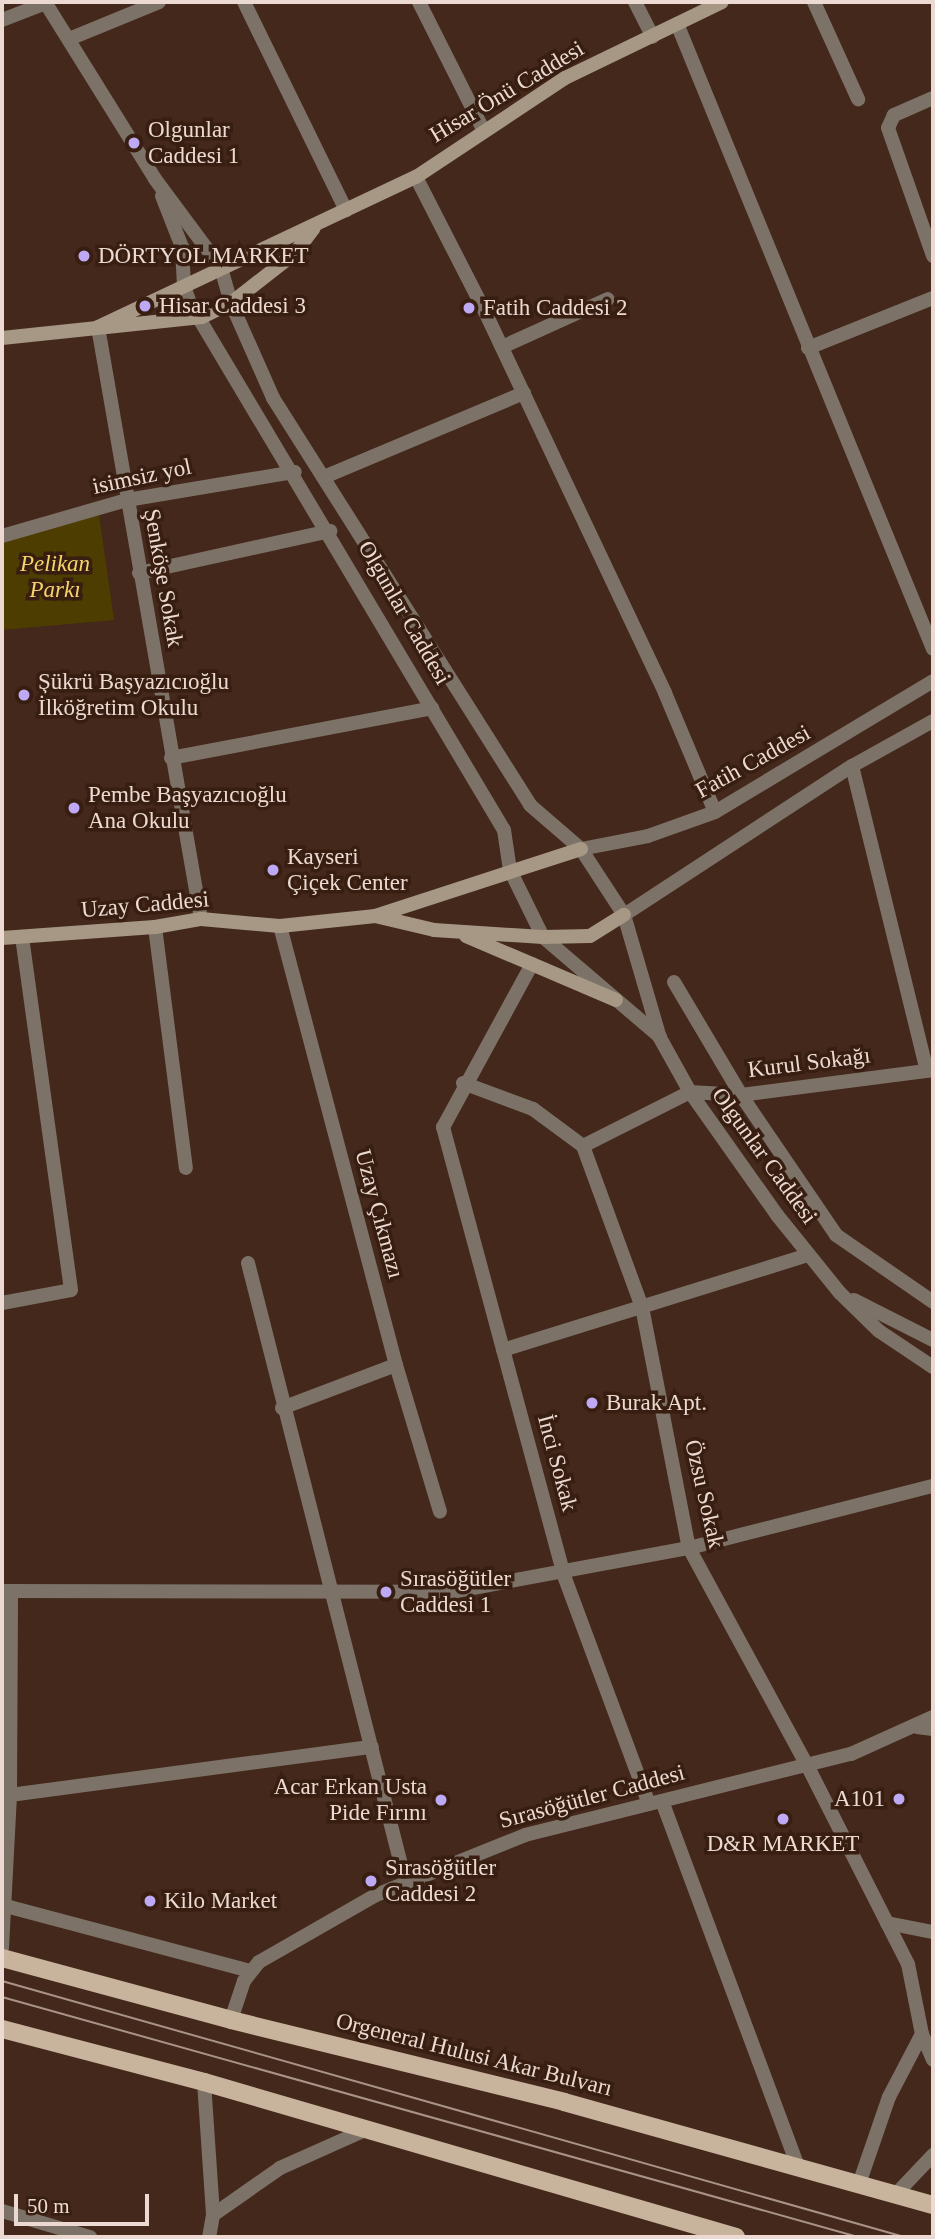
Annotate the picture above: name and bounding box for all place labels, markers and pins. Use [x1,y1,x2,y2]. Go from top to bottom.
place label: Olgunlar Caddesi 1 [148,116,239,170]
marker: Olgunlar Caddesi 1 [126,135,142,151]
place label: DÖRTYOL MARKET [98,242,309,270]
marker: DÖRTYOL MARKET [76,248,92,264]
place label: Hisar Caddesi 3 [159,292,306,320]
place label: Fatih Caddesi 2 [483,294,627,322]
marker: Hisar Caddesi 3 [137,298,153,314]
marker: Fatih Caddesi 2 [461,300,477,316]
place label: Şükrü Başyazıcıoğlu İlköğretim Okulu [38,668,229,722]
marker: Şükrü Başyazıcıoğlu İlköğretim Okulu [16,687,32,703]
place label: Pembe Başyazıcıoğlu Ana Okulu [88,781,287,835]
marker: Pembe Başyazıcıoğlu Ana Okulu [66,800,82,816]
place label: Kayseri Çiçek Center [287,843,408,897]
marker: Kayseri Çiçek Center [265,862,281,878]
place label: Burak Apt. [606,1389,708,1417]
marker: Burak Apt. [584,1395,600,1411]
place label: Sırasöğütler Caddesi 1 [400,1565,511,1619]
marker: Sırasöğütler Caddesi 1 [378,1584,394,1600]
place label: Acar Erkan Usta Pide Fırını [274,1773,427,1827]
place label: A101 [834,1785,885,1813]
marker: A101 [891,1791,907,1807]
marker: Acar Erkan Usta Pide Fırını [433,1792,449,1808]
marker: D&R MARKET [775,1811,791,1827]
place label: D&R MARKET [707,1830,859,1858]
place label: Sırasöğütler Caddesi 2 [385,1854,496,1908]
marker: Sırasöğütler Caddesi 2 [363,1873,379,1889]
place label: Kilo Market [164,1887,277,1915]
marker: Kilo Market [142,1893,158,1909]

